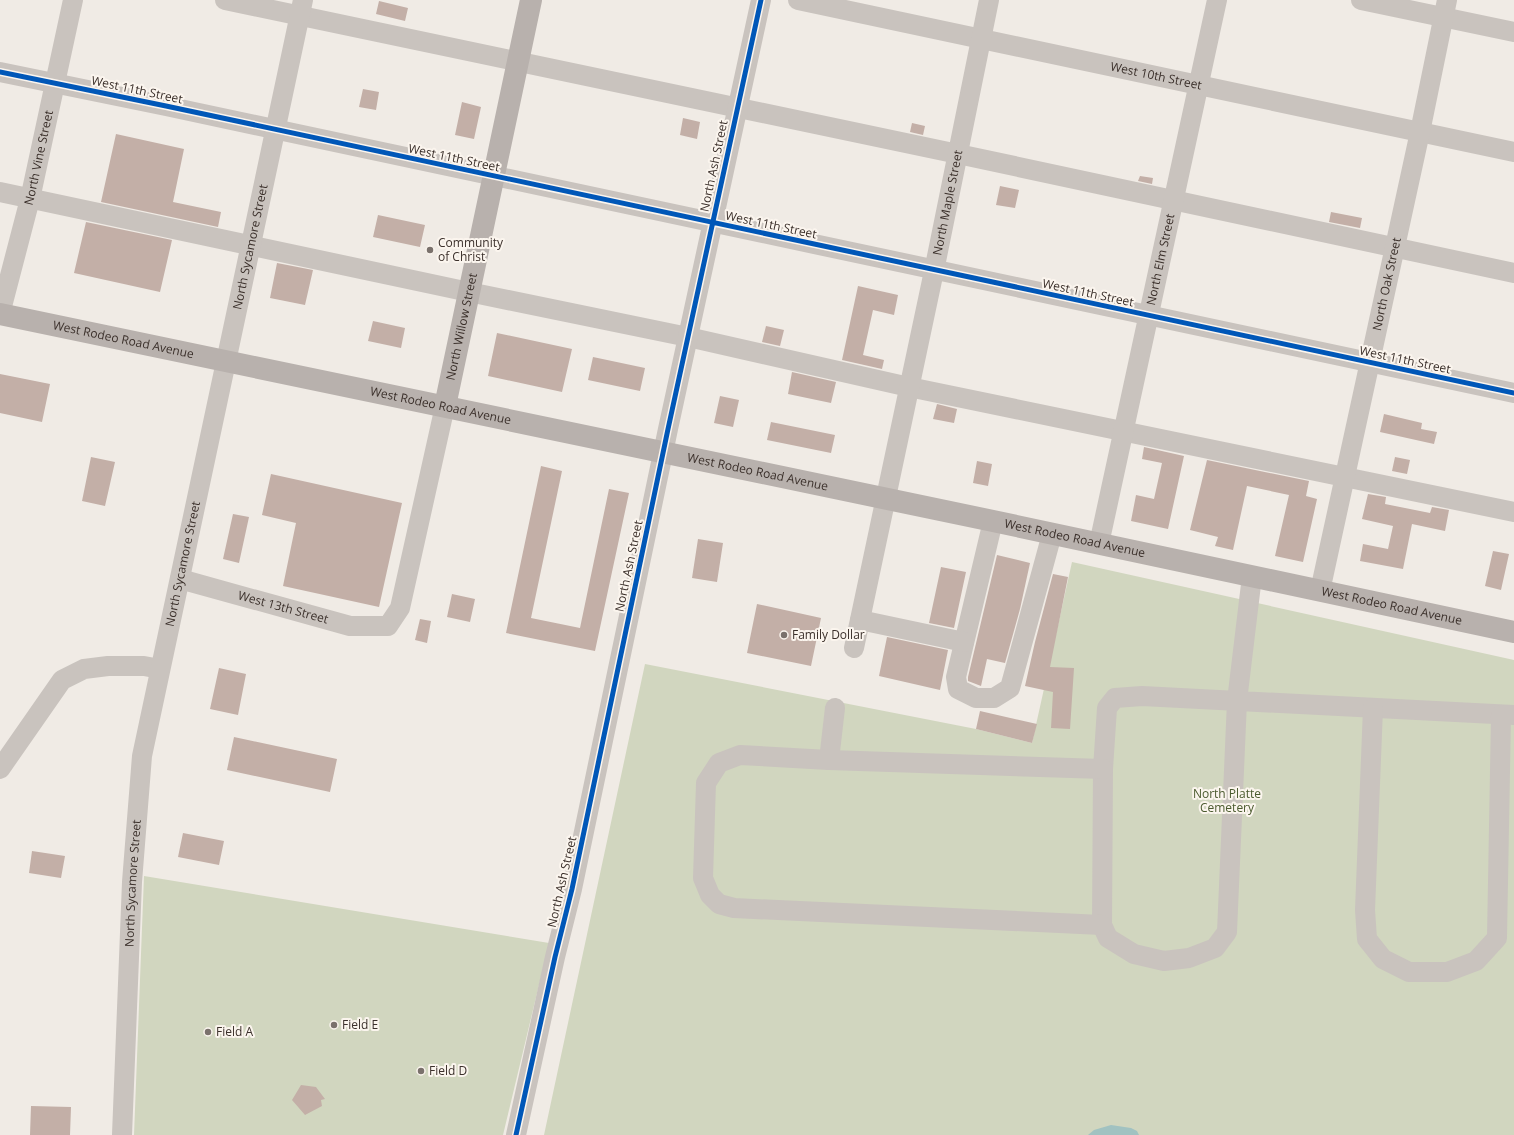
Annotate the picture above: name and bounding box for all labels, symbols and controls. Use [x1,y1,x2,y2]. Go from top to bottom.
street label: West 10th Street [1109,58,1203,93]
street label: West 11th Street [90,72,184,107]
street label: North Vine Street [20,109,57,207]
street label: North Ash Street [696,119,732,213]
street label: West 11th Street [407,140,501,175]
street label: North Maple Street [928,148,966,257]
street label: North Sycamore Street [228,183,272,311]
street label: West 11th Street [724,207,818,242]
street label: North Elm Street [1142,212,1178,307]
place label: Community of Christ [438,234,504,265]
street label: North Oak Street [1368,236,1405,332]
marker: Community of Christ [425,245,435,255]
street label: North Willow Street [442,271,481,382]
street label: West 11th Street [1041,275,1135,310]
street label: West Rodeo Road Avenue [51,316,196,362]
street label: West 11th Street [1358,342,1452,377]
street label: West Rodeo Road Avenue [369,382,513,428]
street label: West Rodeo Road Avenue [686,448,830,494]
street label: North Sycamore Street [161,500,204,628]
street label: West Rodeo Road Avenue [1003,515,1147,561]
street label: North Ash Street [611,519,647,613]
street label: West Rodeo Road Avenue [1320,582,1464,629]
street label: West 13th Street [236,586,330,628]
place label: Family Dollar [792,626,865,643]
marker: Family Dollar [779,630,789,640]
park label: North Platte Cemetery [1193,785,1261,816]
street label: North Sycamore Street [120,819,145,947]
street label: North Ash Street [543,835,580,929]
place label: Field E [342,1016,378,1033]
marker: Field E [329,1020,339,1030]
place label: Field A [216,1023,253,1040]
marker: Field A [203,1027,213,1037]
place label: Field D [429,1062,467,1079]
marker: Field D [416,1066,426,1076]

